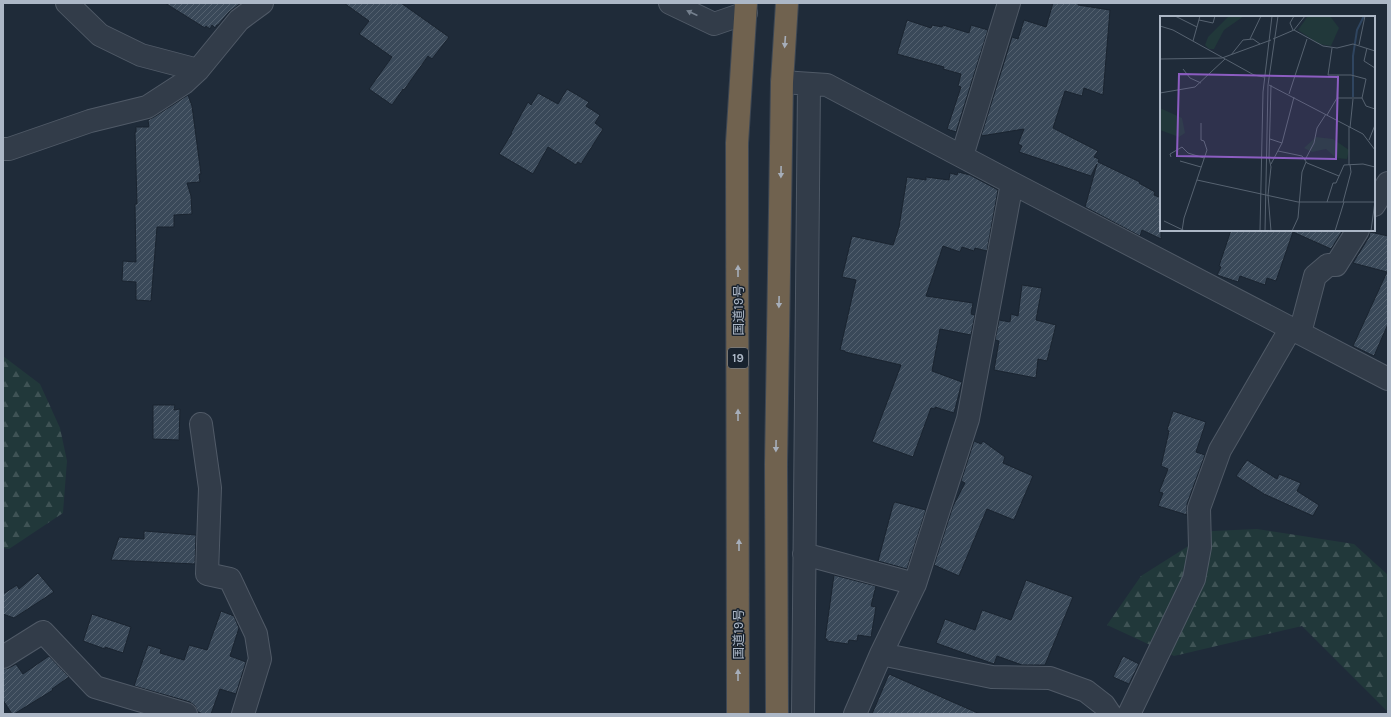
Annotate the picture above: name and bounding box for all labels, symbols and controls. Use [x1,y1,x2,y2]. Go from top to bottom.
one-way arrow [687,10,698,16]
inset map [1160,16,1375,231]
one-way arrow [781,36,788,48]
one-way arrow [777,166,784,178]
one-way arrow [735,264,741,277]
street label: 国道19号 [731,285,746,335]
one-way arrow [775,296,782,308]
road number: 19 [728,348,748,368]
one-way arrow [735,408,741,421]
one-way arrow [773,440,779,453]
one-way arrow [736,538,742,551]
street label: 国道19号 [731,609,746,659]
one-way arrow [735,668,741,681]

